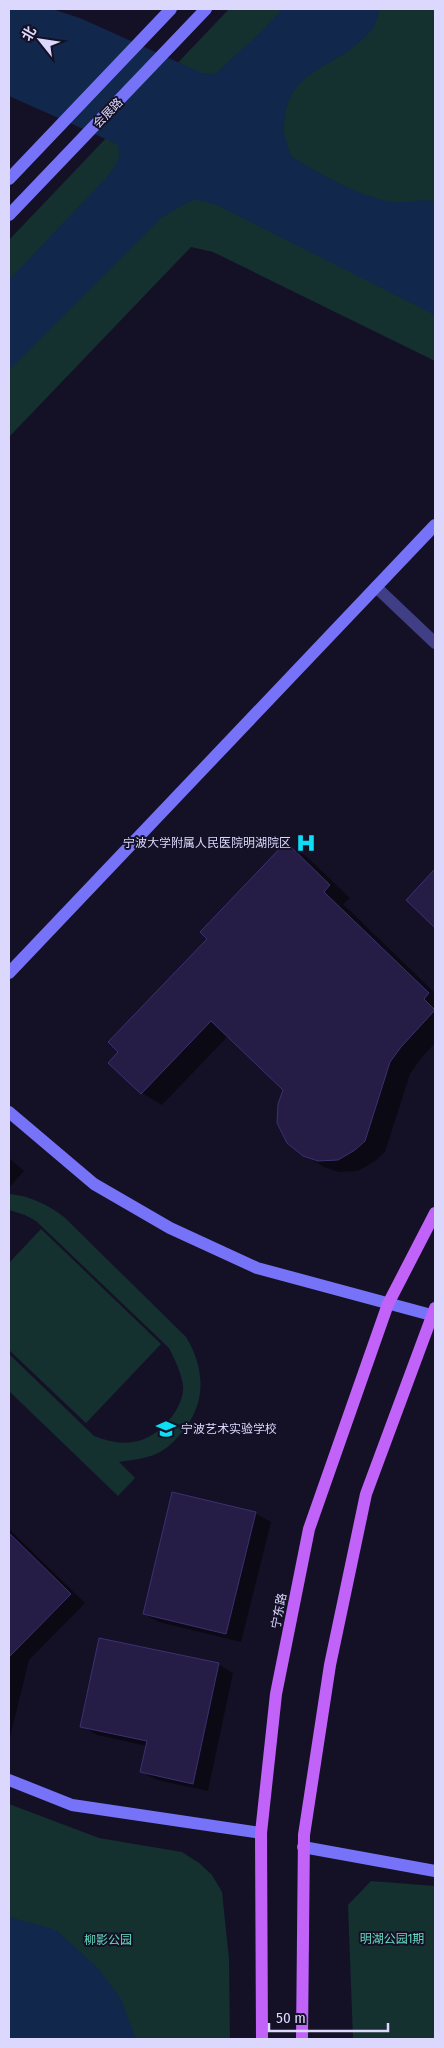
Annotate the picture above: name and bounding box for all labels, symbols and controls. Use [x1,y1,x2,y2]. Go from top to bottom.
north arrow [15,15,65,65]
text: 北 [18,23,40,44]
street label: 会展路 [90,95,126,131]
hospital icon: 宁波大学附属人民医院明湖院区 [295,832,317,854]
place label: 宁波大学附属人民医院明湖院区 [123,836,291,850]
school or university icon: 宁波艺术实验学校 [155,1418,177,1440]
place label: 宁波艺术实验学校 [181,1422,277,1436]
street label: 宁东路 [269,1592,289,1630]
park label: 明湖公园1期 [360,1932,424,1946]
park label: 柳影公园 [84,1933,132,1947]
scale bar [269,2000,388,2032]
text: 50 m [276,2009,306,2027]

